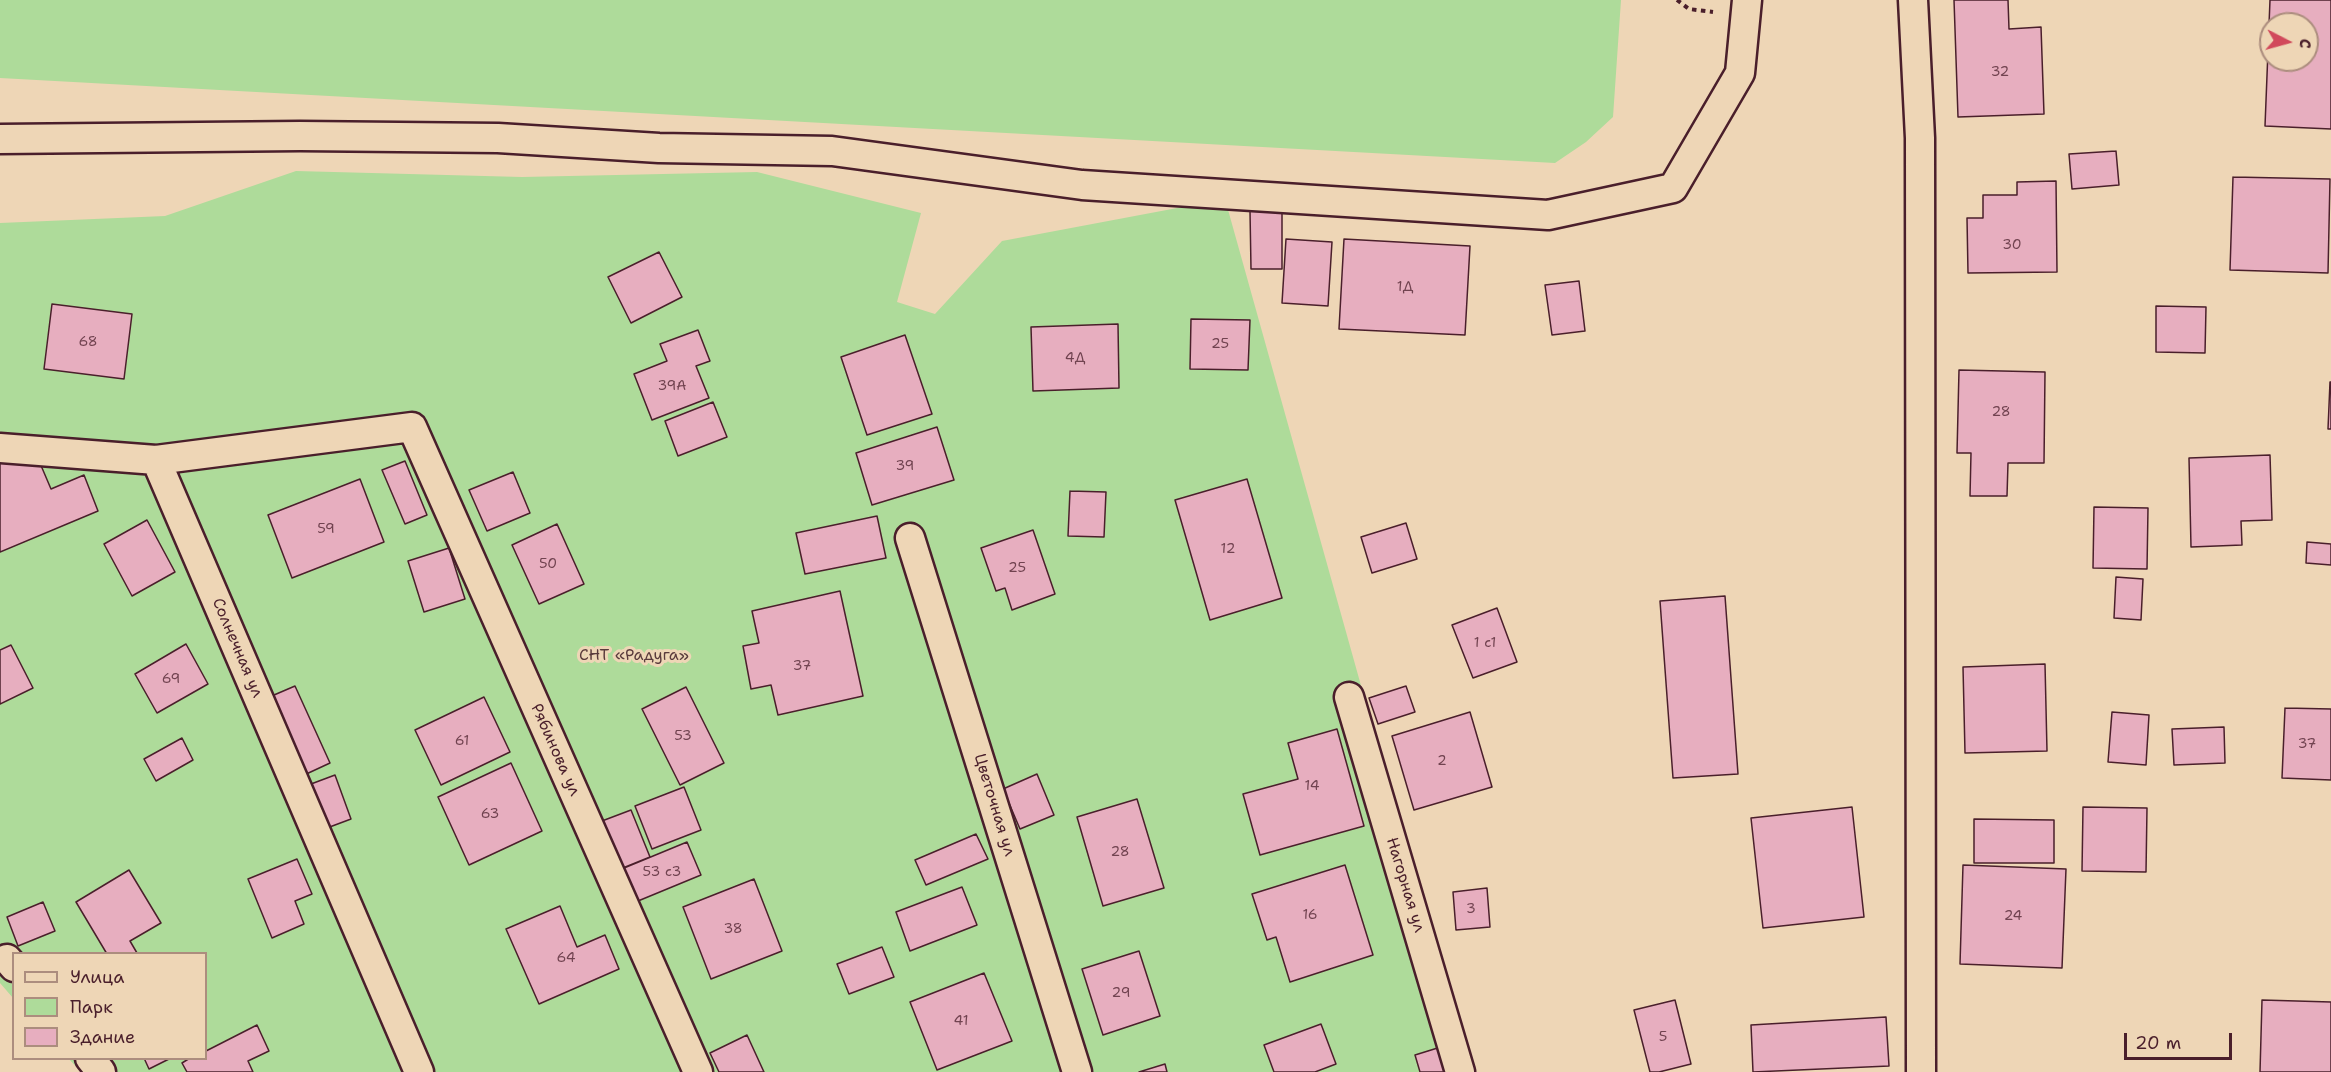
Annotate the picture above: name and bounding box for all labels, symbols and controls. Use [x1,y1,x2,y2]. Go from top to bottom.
north arrow [2259,12,2319,72]
text: С [2294,38,2316,50]
house number: 32 [1991,64,2009,80]
house number: 30 [2002,237,2022,253]
house number: 1Д [1397,279,1413,295]
house number: 68 [78,334,98,350]
house number: 25 [1211,336,1229,352]
house number: 4Д [1065,350,1085,366]
house number: 39А [657,378,687,394]
house number: 28 [1991,404,2011,420]
house number: 39 [896,458,914,474]
house number: 59 [317,521,335,537]
house number: 12 [1221,541,1235,557]
house number: 50 [539,556,557,572]
house number: 25 [1008,560,1026,576]
street label: Солнечная ул [207,595,267,701]
house number: 1 с1 [1474,635,1496,651]
park label: СНТ «Радуга» [579,646,689,666]
house number: 37 [793,658,811,674]
house number: 69 [162,671,180,687]
street label: Рябинова ул [526,701,584,799]
house number: 53 [674,728,692,744]
house number: 61 [455,733,469,749]
house number: 37 [2298,736,2316,752]
street label: Цветочная ул [969,752,1019,858]
house number: 2 [1437,753,1447,769]
house number: 14 [1304,778,1320,794]
house number: 63 [481,806,499,822]
street label: Нагорная ул [1381,835,1429,935]
house number: 28 [1110,844,1130,860]
house number: 53 с3 [643,864,681,880]
house number: 3 [1466,901,1476,917]
house number: 16 [1302,907,1318,923]
house number: 24 [2004,908,2022,924]
house number: 38 [723,921,743,937]
house number: 64 [556,950,576,966]
legend [12,952,207,1060]
text: Улица [70,965,124,989]
house number: 29 [1112,985,1130,1001]
text: Парк [70,995,113,1019]
house number: 41 [954,1013,968,1029]
scale bar [2127,1021,2235,1059]
text: Здание [70,1025,135,1049]
house number: 5 [1659,1029,1667,1045]
text: 20 m [2135,1031,2181,1055]

